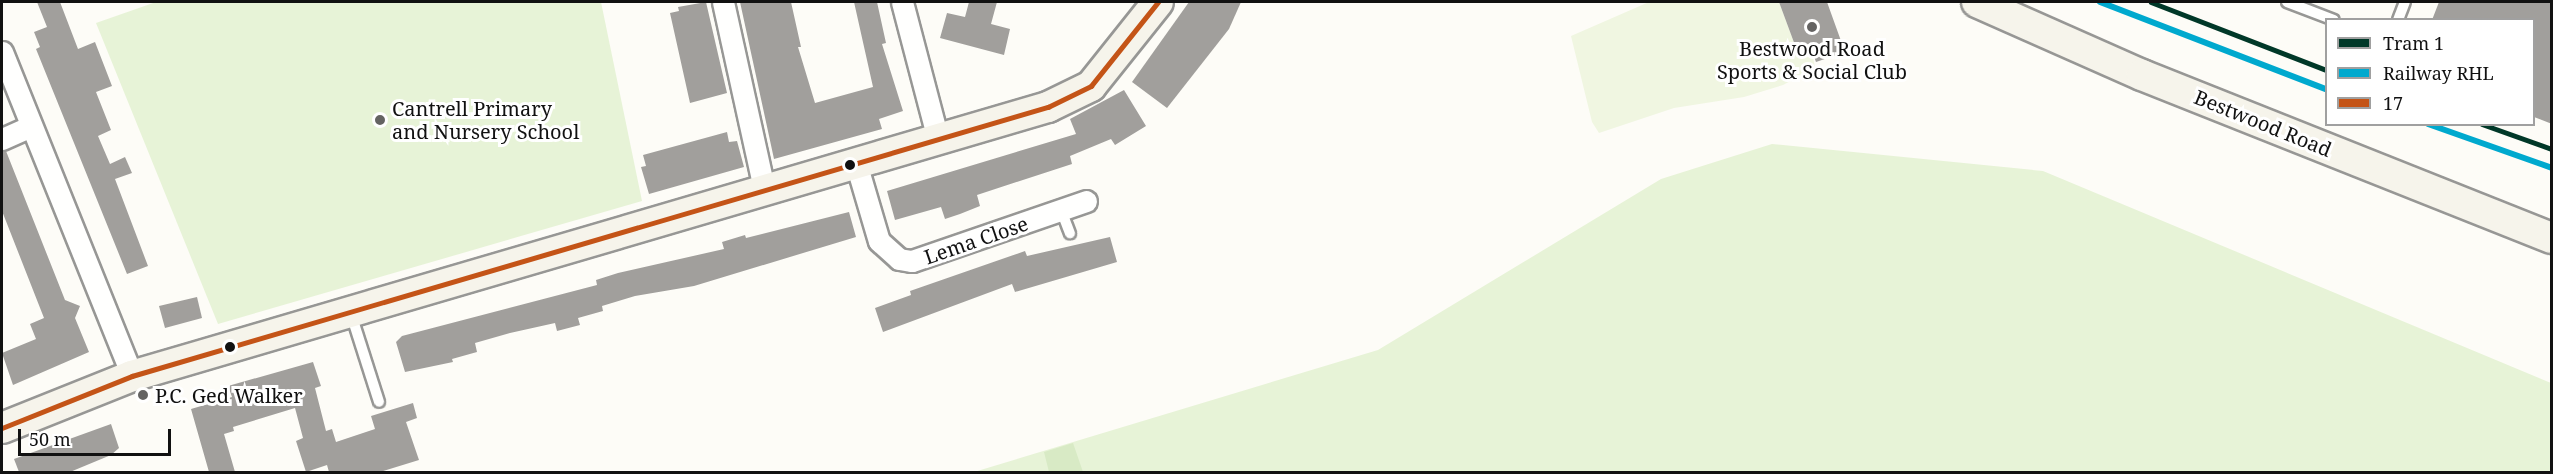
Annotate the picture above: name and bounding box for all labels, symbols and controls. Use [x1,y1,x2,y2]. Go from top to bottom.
legend [2325,18,2535,126]
marker: Bestwood Road Sports & Social Club [1805,20,1819,34]
text: Tram 1 [2383,31,2444,55]
place label: Bestwood Road Sports & Social Club [1717,36,1907,83]
text: Railway RHL [2383,61,2494,85]
street label: Bestwood Road [2191,85,2335,161]
text: 17 [2383,91,2403,115]
place label: Cantrell Primary and Nursery School [392,96,579,143]
marker: Cantrell Primary and Nursery School [373,113,387,127]
unlabelled marker [844,159,856,171]
street label: Lema Close [921,211,1031,269]
unlabelled marker [224,341,236,353]
place label: P.C. Ged Walker [155,383,303,407]
marker: P.C. Ged Walker [136,388,150,402]
scale bar [21,417,174,455]
text: 50 m [29,427,71,451]

